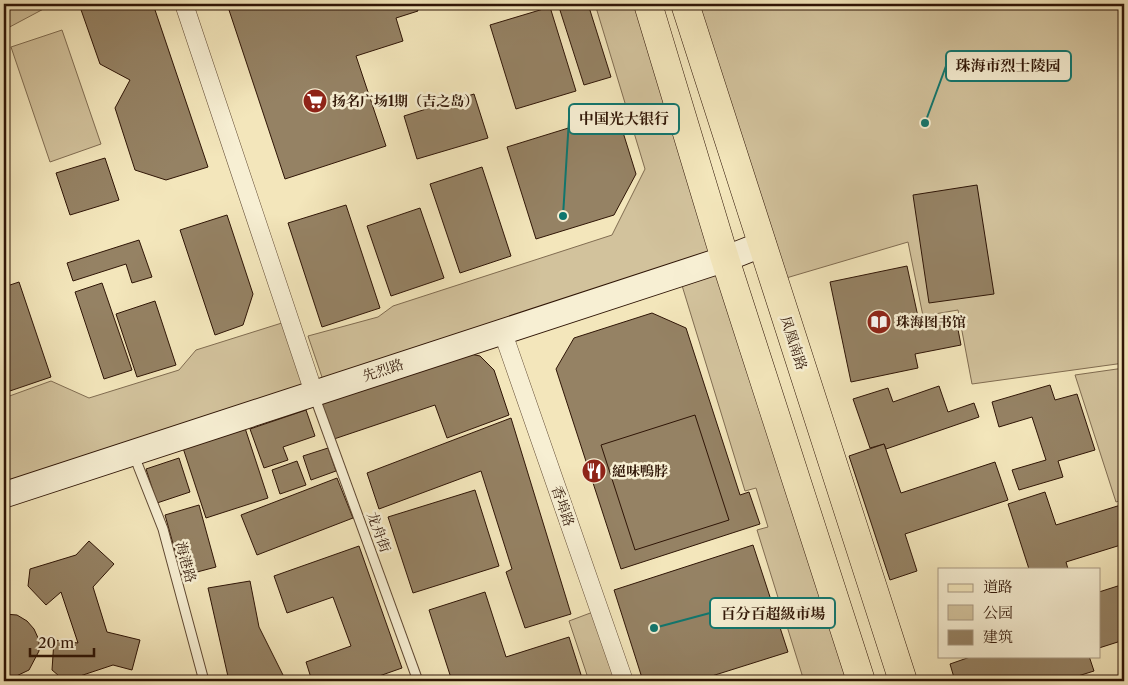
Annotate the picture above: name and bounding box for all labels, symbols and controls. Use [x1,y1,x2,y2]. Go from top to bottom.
callout: 珠海市烈士陵园 [946,51,1071,81]
text: 珠海市烈士陵园 [955,56,1061,75]
supermarket icon: 扬名广场1期（吉之岛） [302,88,328,114]
place label: 扬名广场1期（吉之岛） [332,92,478,110]
callout: 中国光大银行 [569,104,679,134]
text: 中国光大银行 [579,109,669,128]
library icon: 珠海图书馆 [866,309,892,335]
place label: 珠海图书馆 [896,313,966,331]
street label: 凤凰南路 [777,314,811,372]
street label: 先烈路 [360,355,406,385]
restaurant icon: 絕味鴨脖 [581,458,607,484]
place label: 絕味鴨脖 [612,462,668,480]
street label: 香埠路 [548,483,578,529]
street label: 龙舟街 [363,509,395,555]
street label: 海港路 [172,539,200,585]
legend [938,568,1100,658]
text: 道路 [983,577,1013,596]
callout: 百分百超級市場 [710,598,835,628]
text: 公园 [983,603,1013,622]
text: 百分百超級市場 [720,604,826,623]
scale bar [30,625,94,657]
text: 建筑 [983,627,1013,646]
text: 20 m [38,633,74,652]

